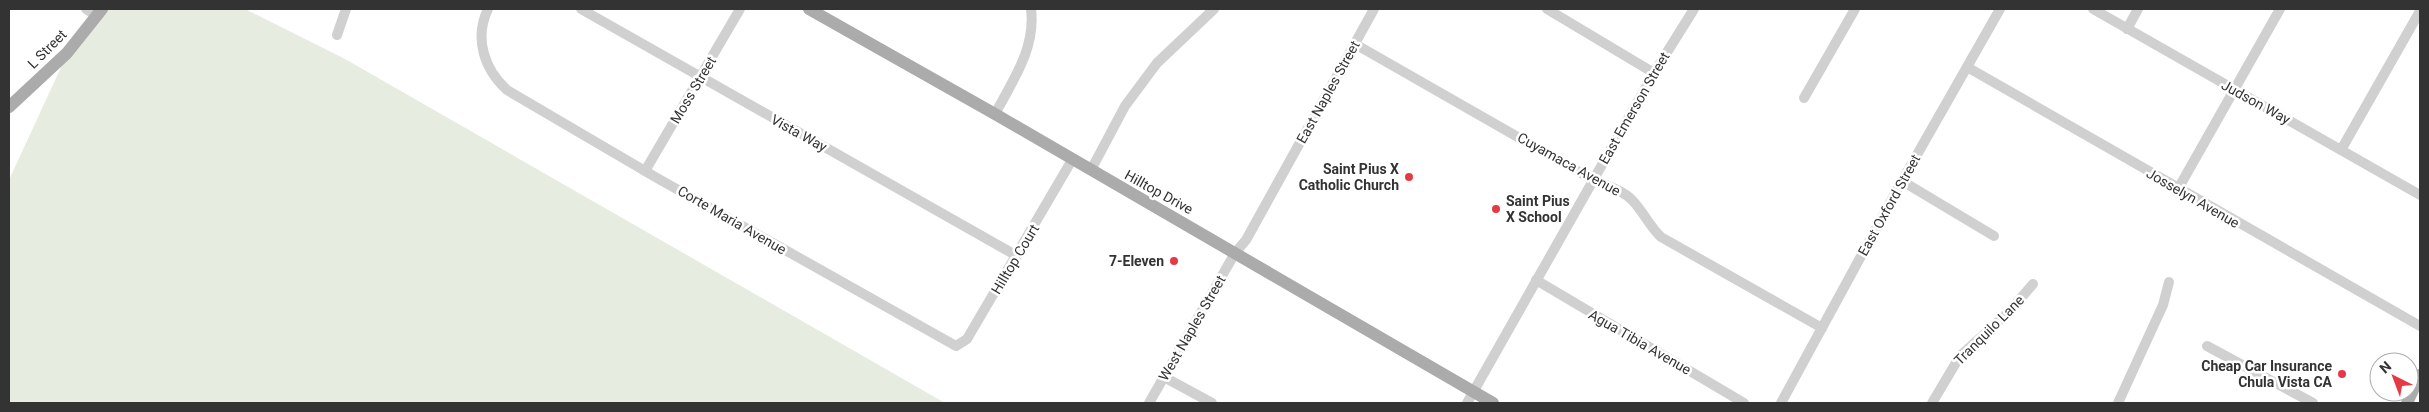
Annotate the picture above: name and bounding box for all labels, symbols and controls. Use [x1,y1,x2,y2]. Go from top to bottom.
street label: L Street [24,26,70,72]
street label: East Naples Street [1293,38,1363,146]
street label: East Emerson Street [1595,49,1673,167]
street label: Moss Street [667,53,719,126]
street label: Judson Way [2219,77,2293,128]
street label: Vista Way [768,111,830,155]
street label: Cuyamaca Avenue [1515,129,1623,199]
street label: East Oxford Street [1855,151,1924,258]
place label: Saint Pius X Catholic Church [1299,161,1399,193]
street label: Josselyn Avenue [2144,165,2242,231]
street label: Hilltop Drive [1122,167,1196,217]
marker: Saint Pius X Catholic Church [1403,171,1415,183]
street label: Corte Maria Avenue [675,182,789,258]
place label: Saint Pius X School [1506,193,1570,225]
marker: Saint Pius X School [1490,203,1502,215]
street label: Hilltop Court [988,221,1042,297]
place label: 7-Eleven [1109,253,1164,269]
marker: 7-Eleven [1168,255,1180,267]
street label: West Naples Street [1155,272,1229,383]
street label: Tranquilo Lane [1951,292,2027,368]
street label: Agua Tibia Avenue [1586,306,1694,378]
north arrow [2369,352,2419,402]
place label: Cheap Car Insurance Chula Vista CA [2201,358,2333,390]
text: N [2376,358,2394,377]
marker: Cheap Car Insurance Chula Vista CA [2336,368,2348,380]

